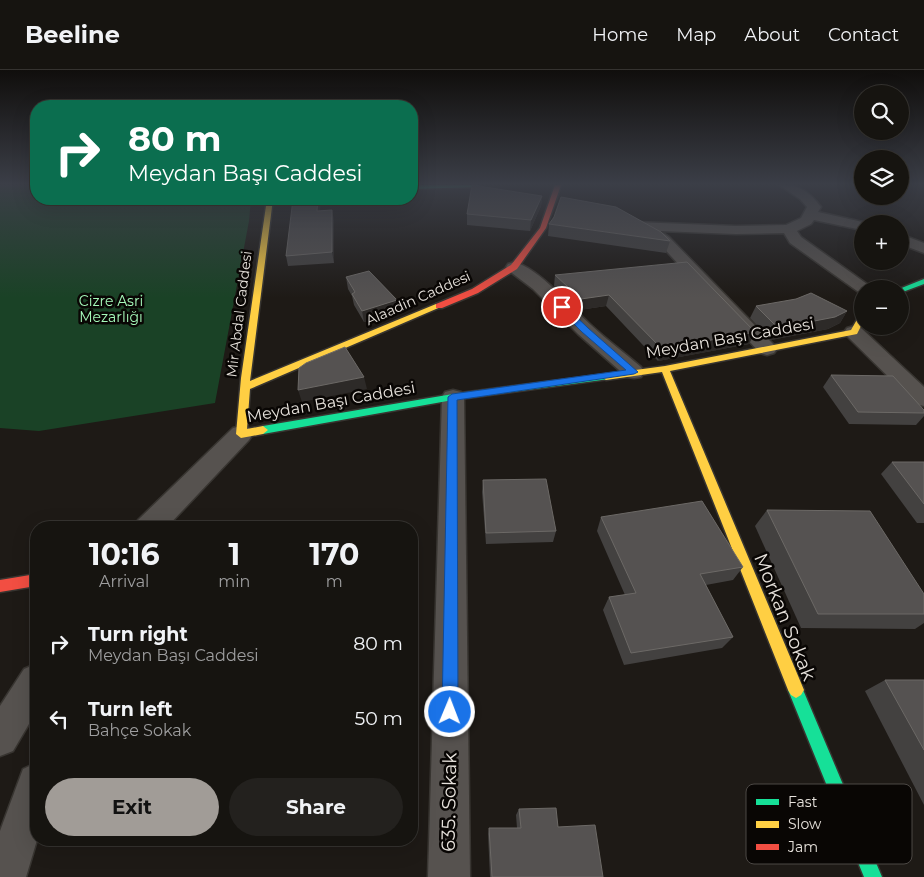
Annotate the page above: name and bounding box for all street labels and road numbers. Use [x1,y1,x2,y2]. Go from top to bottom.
street label: Mir Abdal Caddesi [222,250,256,378]
street label: Alaadin Caddesi [363,267,473,329]
street label: Meydan Başı Caddesi [644,314,816,362]
street label: Meydan Başı Caddesi [245,378,417,426]
street label: Morkan Sokak [749,550,821,685]
street label: 635. Sokak [437,752,461,852]

